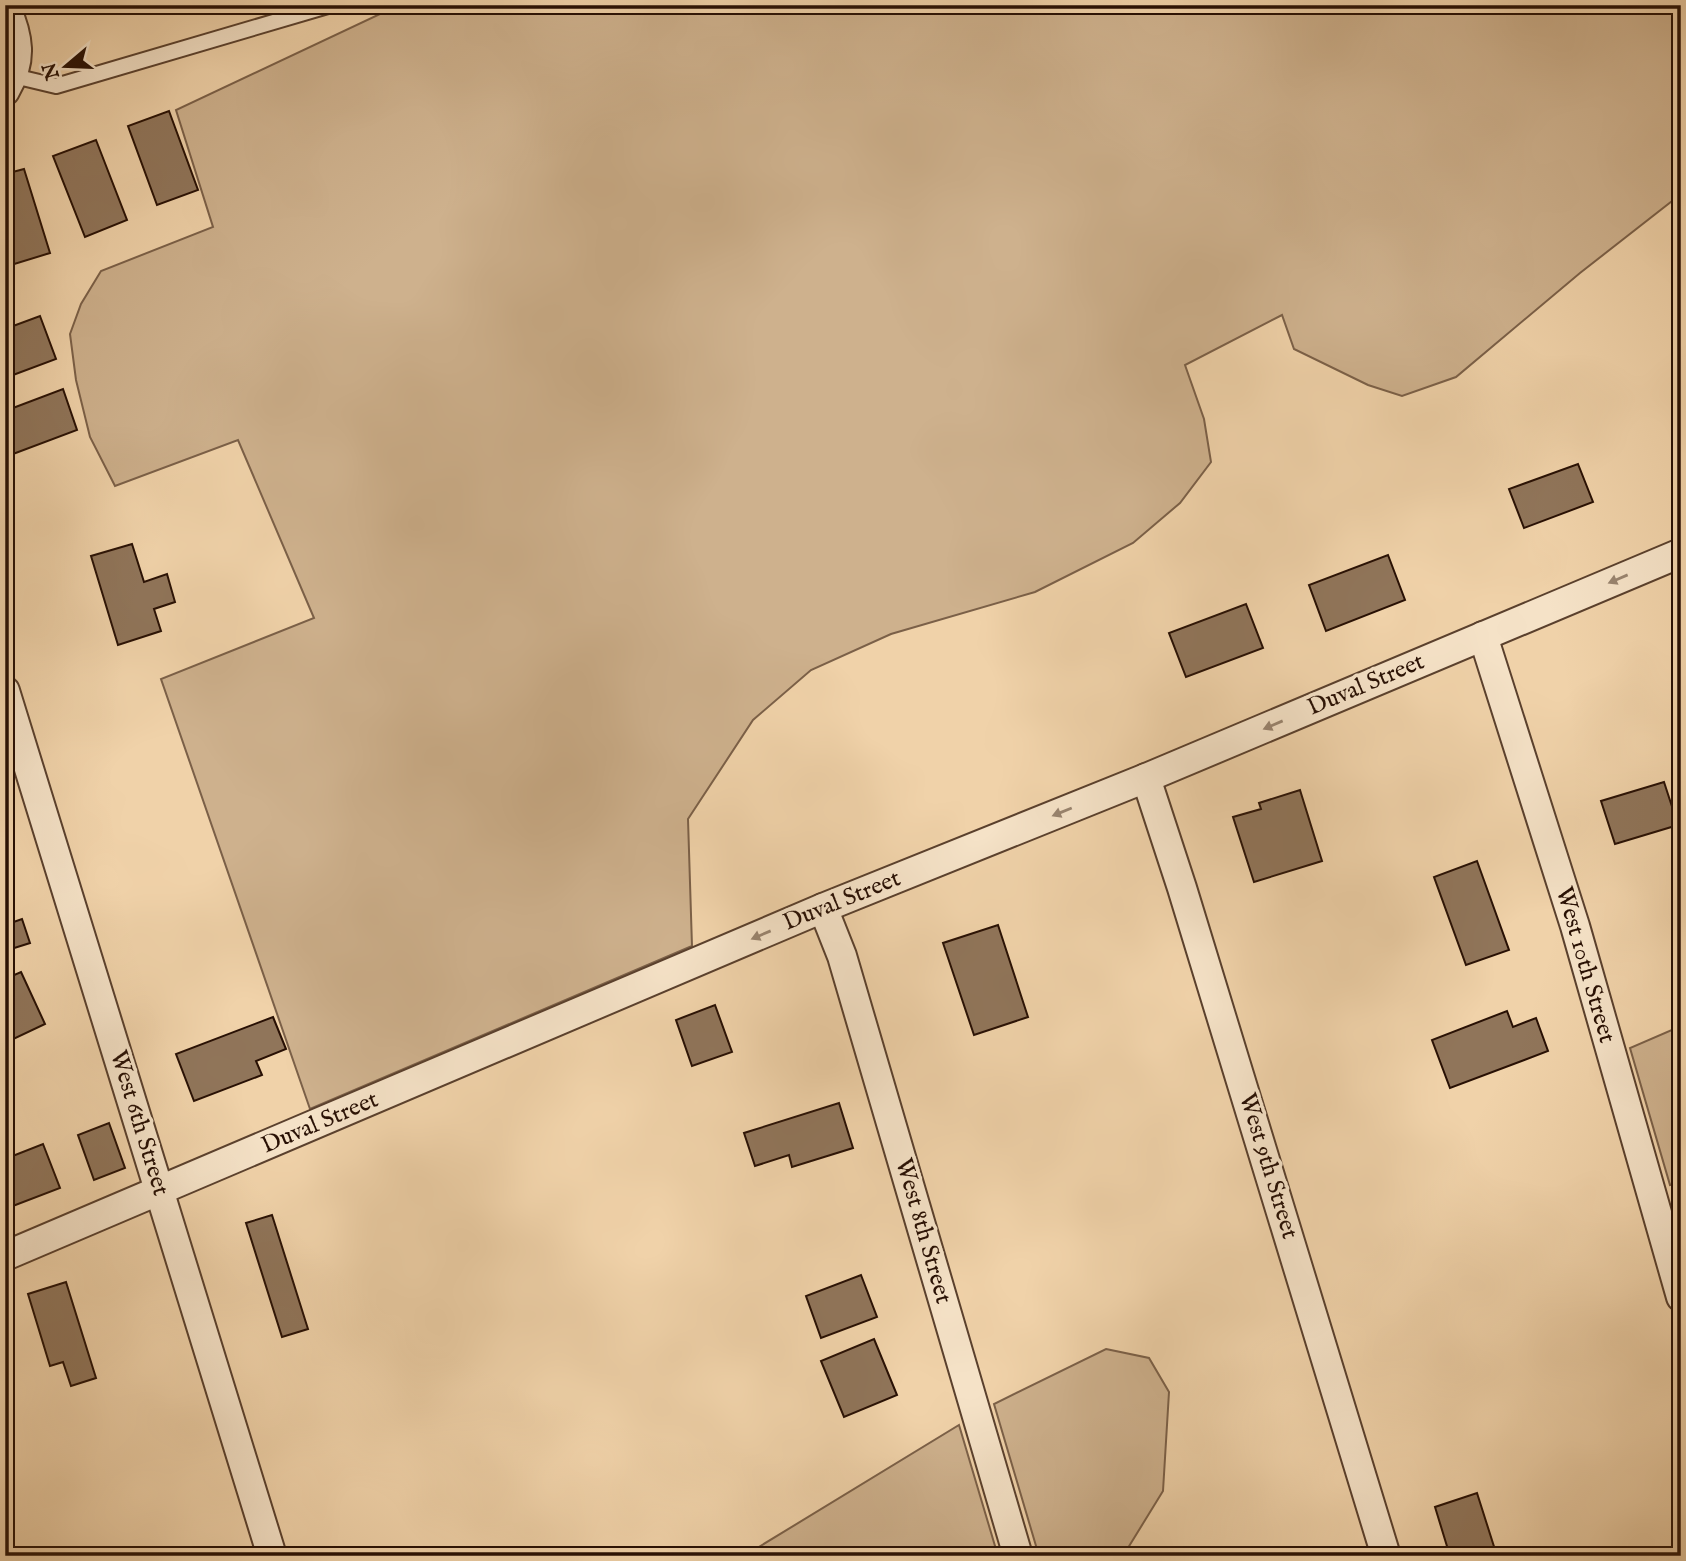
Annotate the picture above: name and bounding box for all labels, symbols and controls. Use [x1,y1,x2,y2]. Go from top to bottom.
north arrow [32,32,102,102]
text: N [38,59,66,84]
one-way arrow [1607,574,1628,585]
street label: Duval Street [1303,646,1429,724]
one-way arrow [1262,720,1283,731]
one-way arrow [1052,806,1073,817]
street label: Duval Street [779,863,905,939]
street label: West 10th Street [1548,883,1622,1047]
one-way arrow [751,929,771,941]
street label: West 6th Street [102,1046,176,1200]
street label: Duval Street [257,1084,383,1162]
street label: West 9th Street [1231,1089,1305,1243]
street label: West 8th Street [887,1155,959,1307]

